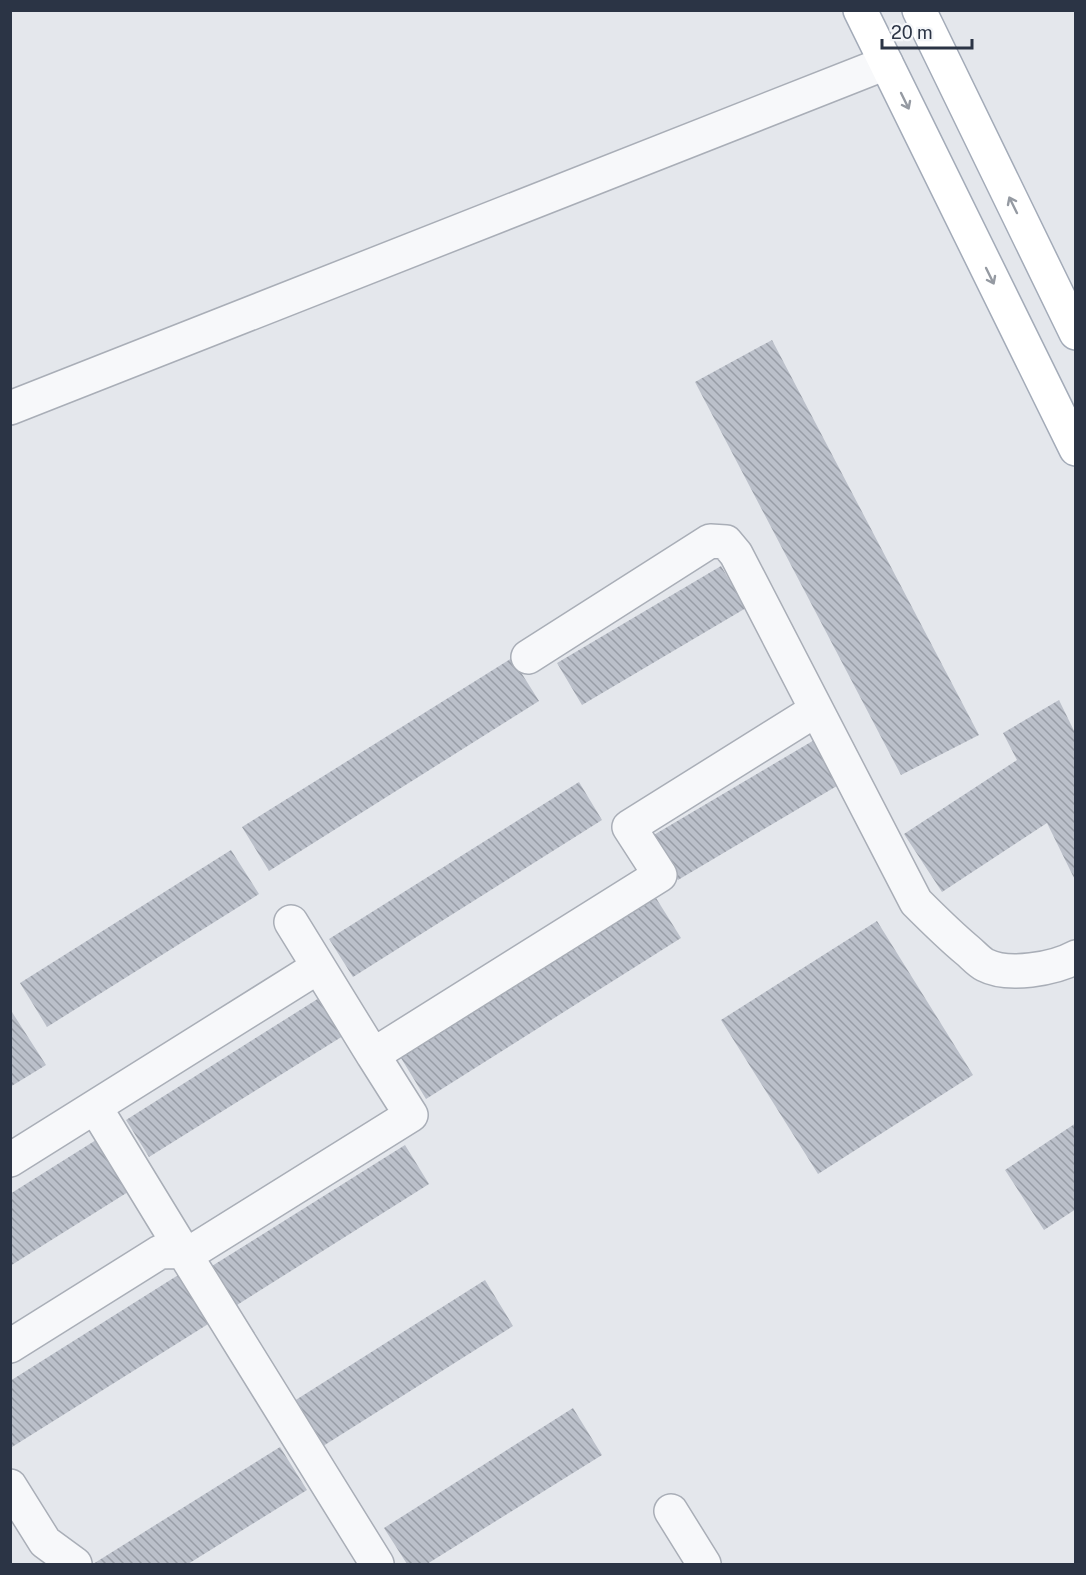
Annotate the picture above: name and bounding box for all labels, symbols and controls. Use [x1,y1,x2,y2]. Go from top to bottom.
scale bar [882,12,972,50]
text: 20 m [891,22,933,43]
one-way arrow [899,91,911,109]
one-way arrow [1007,196,1018,214]
one-way arrow [985,266,997,284]

